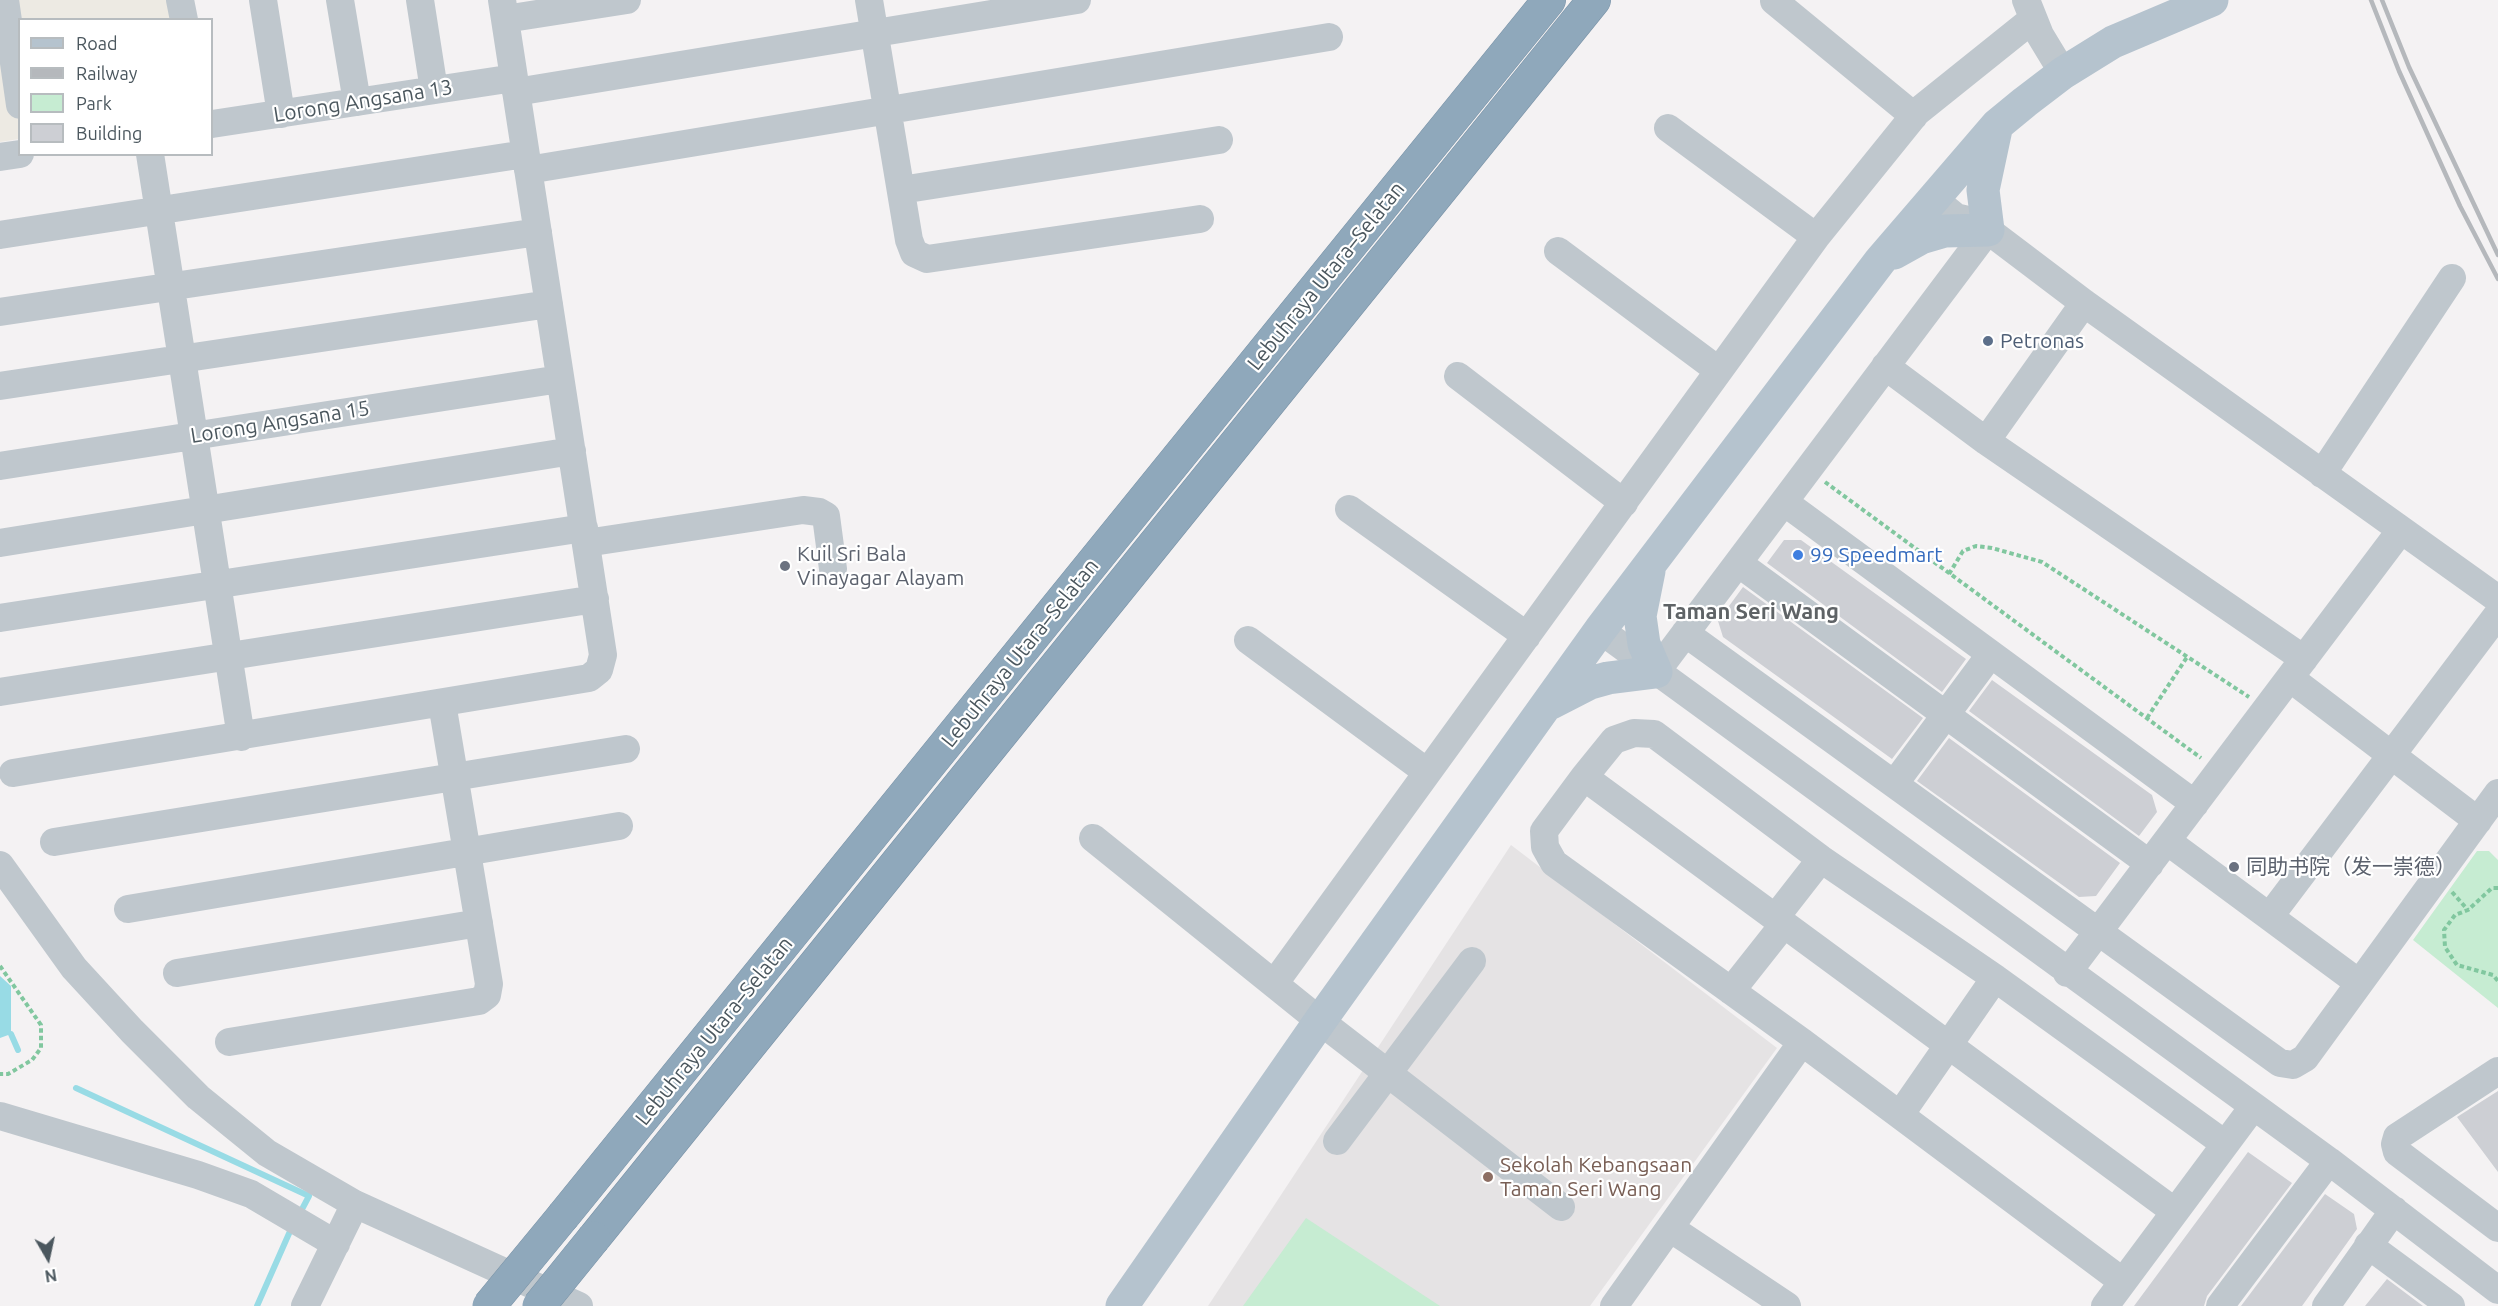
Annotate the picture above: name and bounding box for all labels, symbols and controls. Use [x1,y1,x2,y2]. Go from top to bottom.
legend [18,18,213,156]
text: Road [76,33,118,53]
text: Railway [76,63,137,83]
street label: Lorong Angsana 13 [272,74,454,128]
text: Park [76,93,112,113]
text: Building [76,123,142,143]
street label: Lebuhraya Utara–Selatan [1242,177,1410,375]
place label: Petronas [2000,328,2084,354]
marker: Petronas [1981,334,1995,348]
street label: Lorong Angsana 15 [189,395,371,449]
place label: Kuil Sri Bala Vinayagar Alayam [797,541,964,591]
place label: 99 Speedmart [1810,542,1942,568]
marker: 99 Speedmart [1791,548,1805,562]
street label: Lebuhraya Utara–Selatan [936,554,1104,752]
marker: Kuil Sri Bala Vinayagar Alayam [778,559,792,573]
district label: Taman Seri Wang [1663,599,1839,625]
place label: 同助书院（发一崇德） [2246,854,2456,880]
marker: 同助书院（发一崇德） [2227,860,2241,874]
street label: Lebuhraya Utara–Selatan [630,932,798,1130]
place label: Sekolah Kebangsaan Taman Seri Wang [1500,1152,1692,1202]
marker: Sekolah Kebangsaan Taman Seri Wang [1481,1170,1495,1184]
north arrow [18,1228,78,1288]
text: N [44,1266,58,1286]

